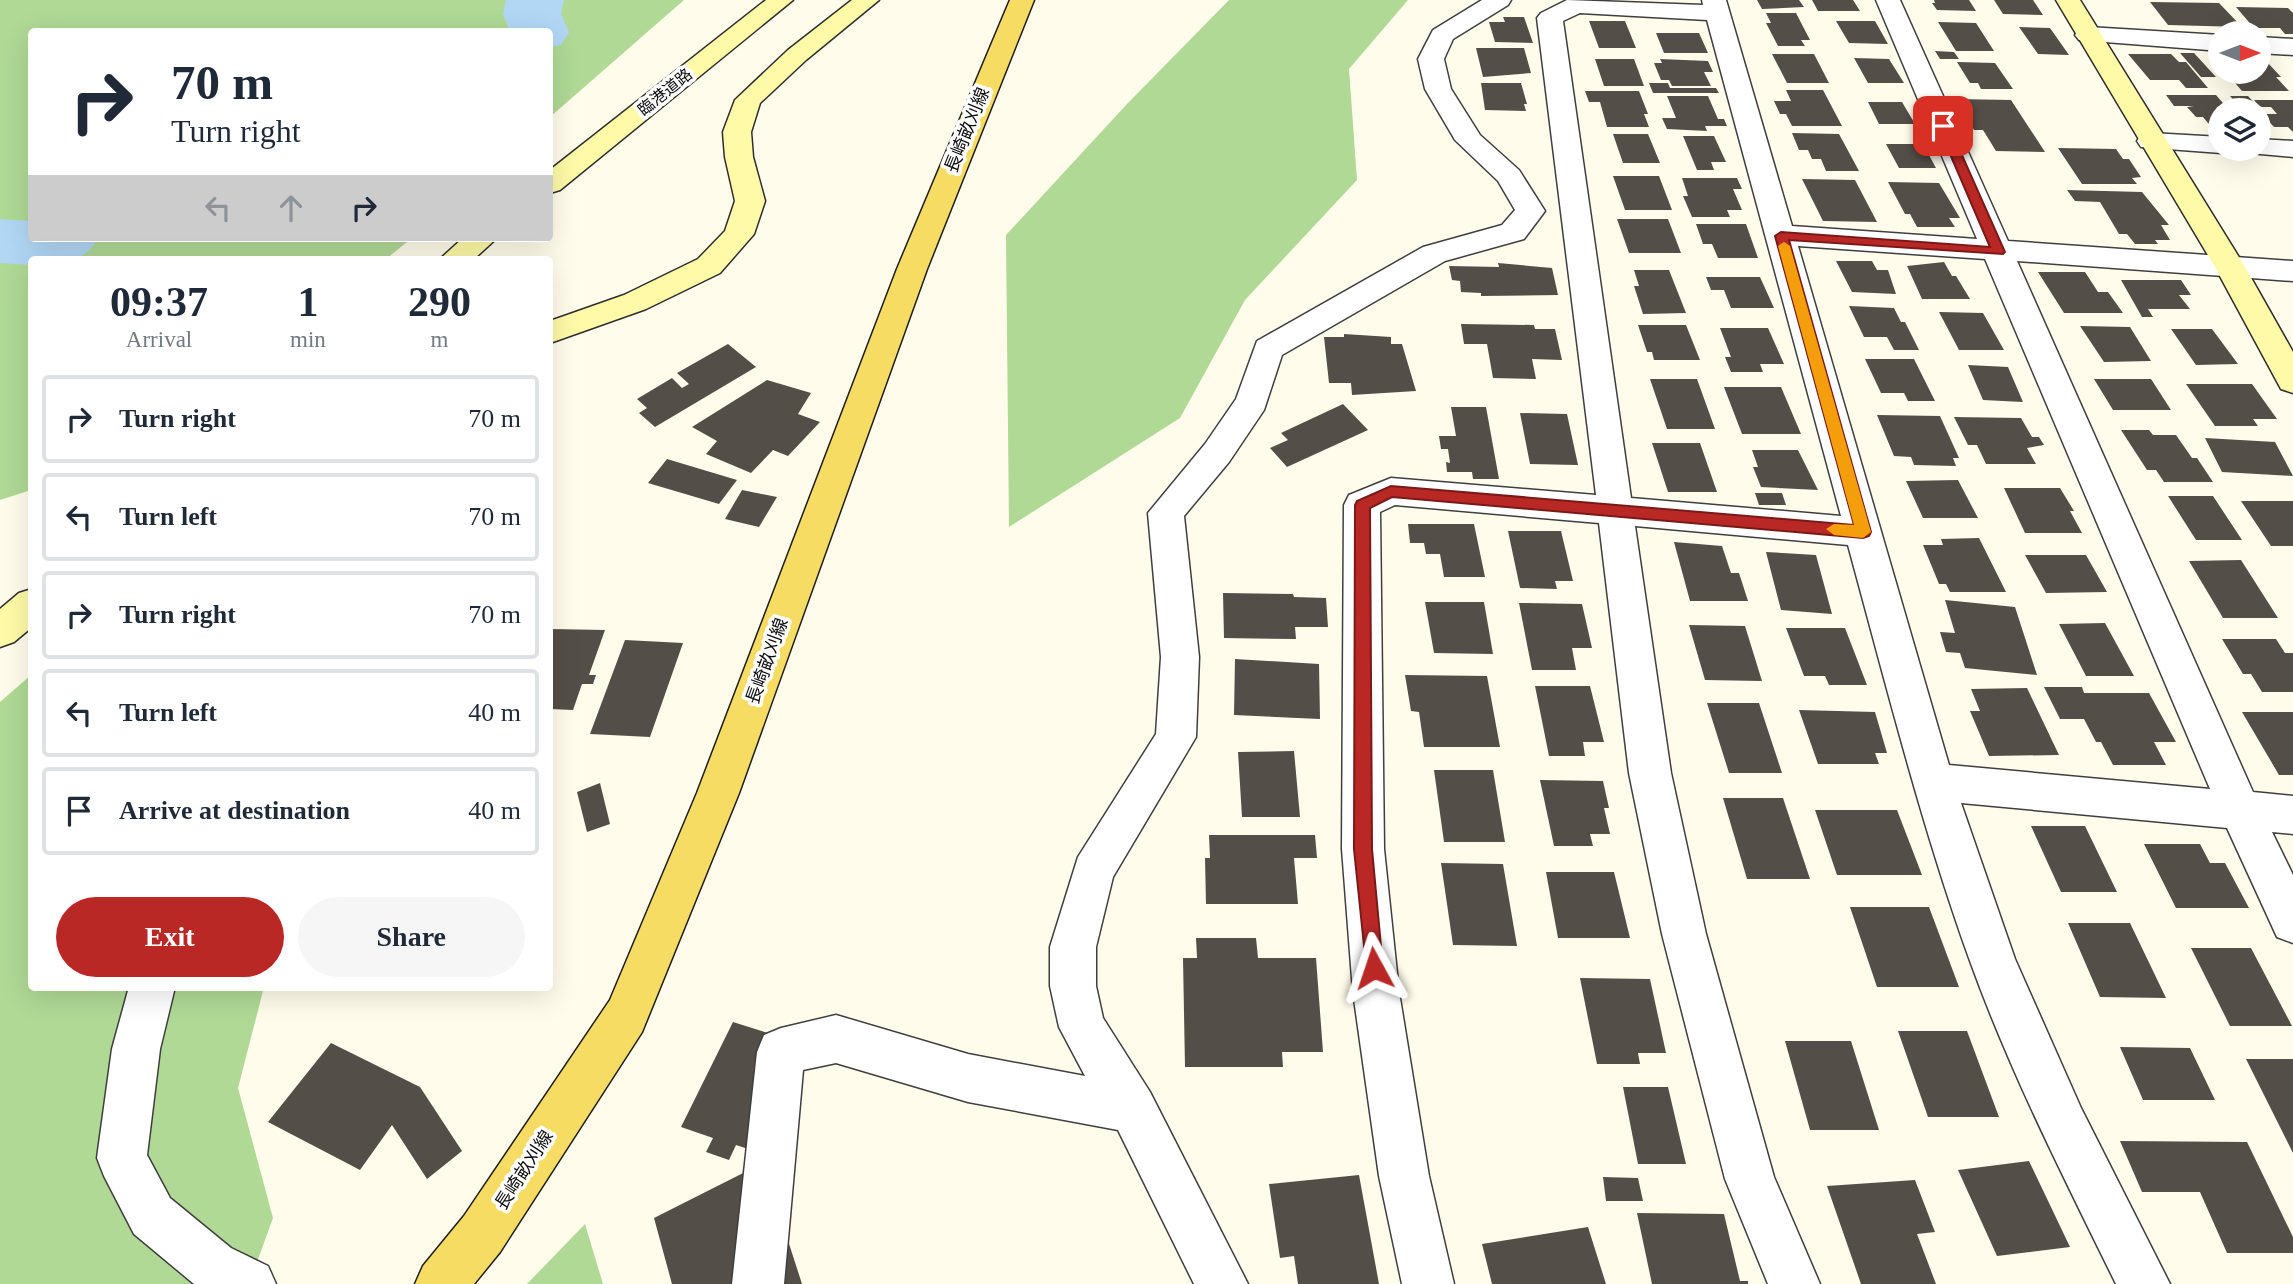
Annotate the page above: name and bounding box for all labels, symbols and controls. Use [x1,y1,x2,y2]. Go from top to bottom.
north arrow [2208,21,2272,84]
map controls [2208,21,2271,161]
text: 70 m [171,55,273,110]
icon: right [56,56,147,147]
street label: 臨港道路 [635,65,695,119]
street label: 長崎畝刈線 [941,85,993,175]
pin [1913,96,1973,156]
button: layers [2208,98,2271,161]
icon: arrive [1924,107,1962,145]
text: Turn right [171,113,301,149]
icon: left [199,189,237,227]
icon: ahead [272,189,310,227]
icon: right [345,189,383,227]
text: 09:37 [110,279,208,325]
text: 1 [297,279,318,325]
text: 290 [408,279,471,325]
text: Arrival [126,327,192,352]
text: min [290,327,326,352]
text: m [430,327,448,352]
icon: right [60,400,98,438]
text: Turn right [119,404,236,433]
text: 70 m [468,404,521,433]
icon: left [60,498,98,536]
text: Turn left [119,502,217,531]
text: 70 m [468,502,521,531]
icon: right [60,596,98,634]
text: Turn right [119,600,236,629]
text: 70 m [468,600,521,629]
street label: 長崎畝刈線 [742,615,792,707]
icon: left [60,694,98,732]
text: Turn left [119,698,217,727]
text: 40 m [468,698,521,727]
icon: arrive [60,792,98,830]
text: Arrive at destination [119,796,350,825]
text: 40 m [468,796,521,825]
button: Exit [56,897,284,977]
button: Share [298,897,525,977]
position arrow [1337,931,1411,1005]
street label: 長崎畝刈線 [491,1127,557,1213]

